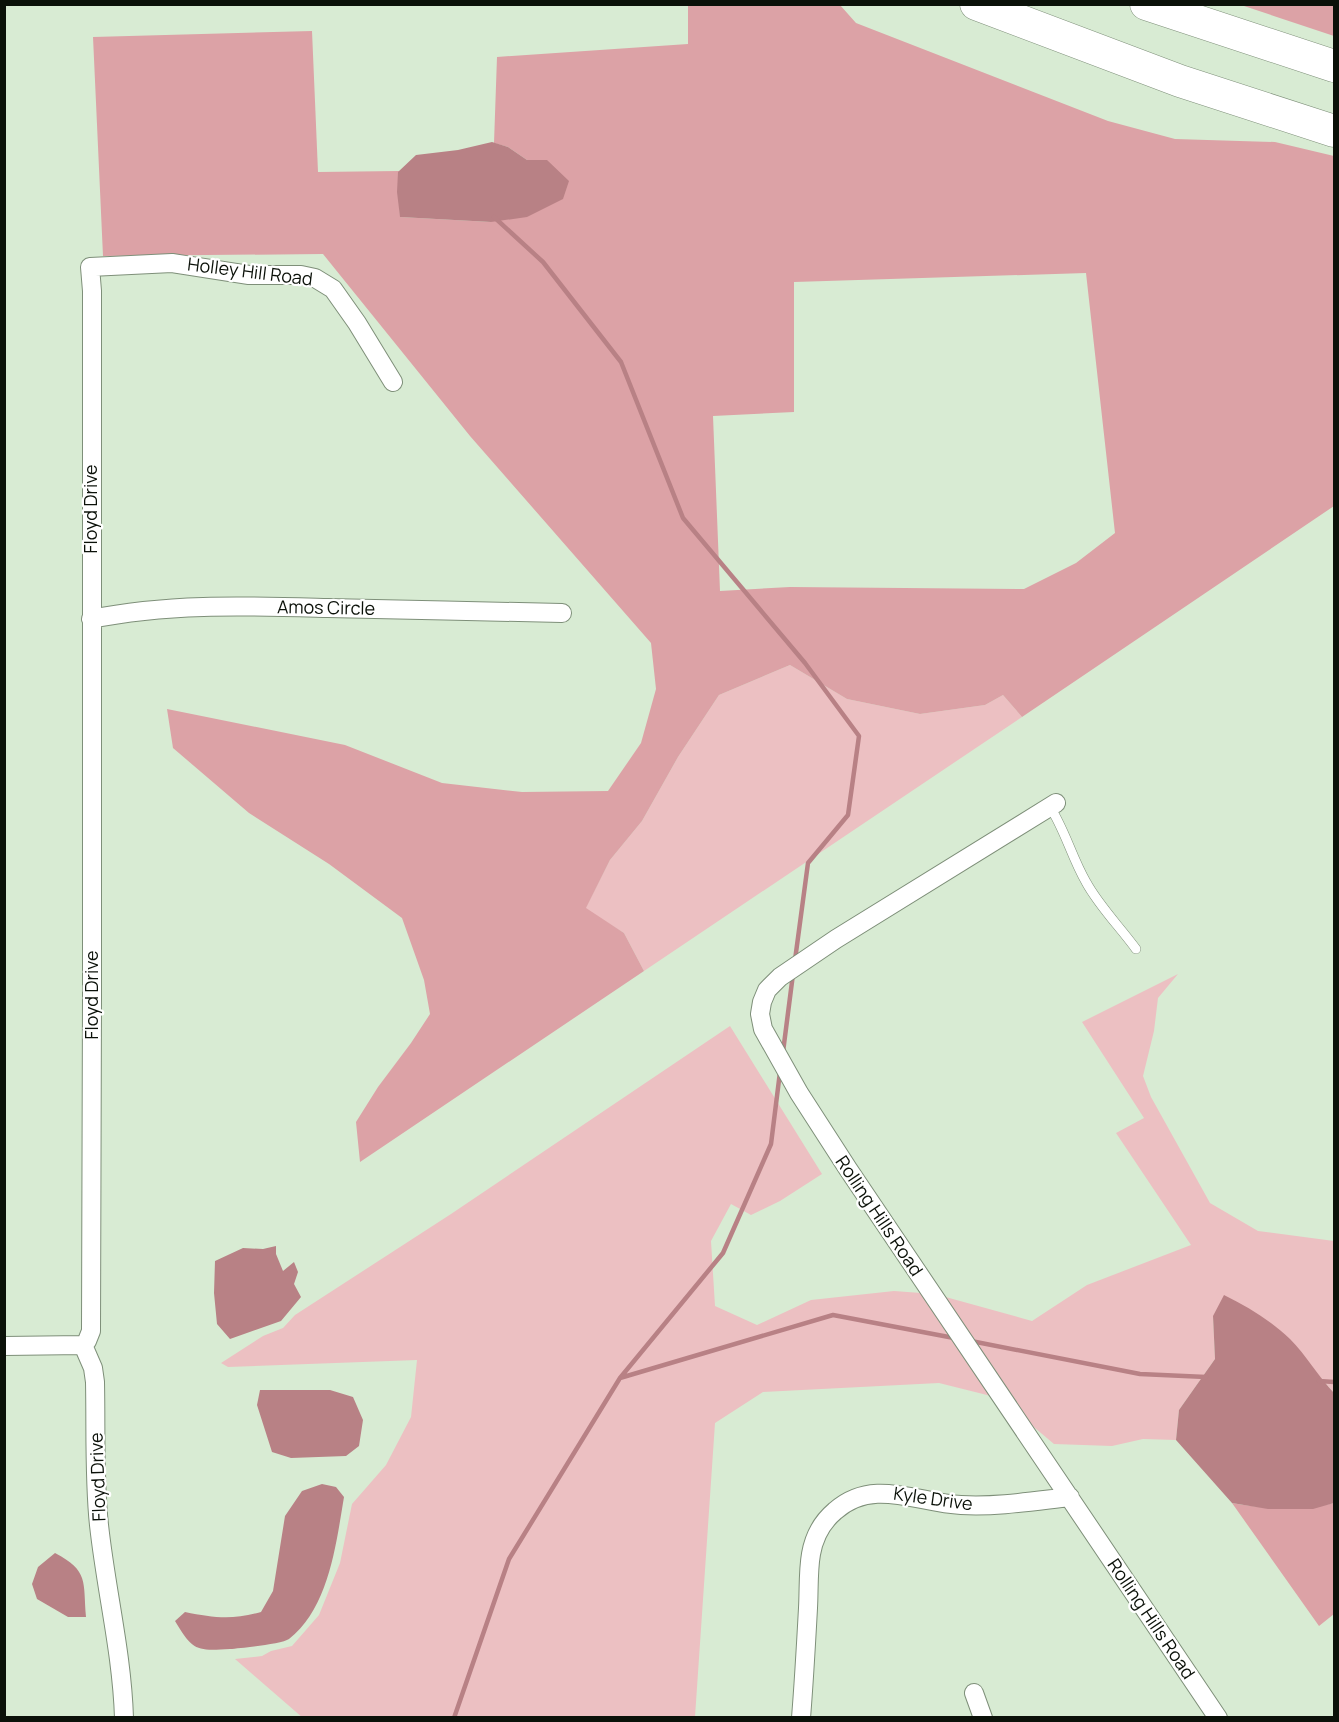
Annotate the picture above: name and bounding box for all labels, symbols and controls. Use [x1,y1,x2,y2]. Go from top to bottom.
street label: Holley Hill Road [186,251,314,291]
street label: Floyd Drive [78,464,102,554]
street label: Amos Circle [277,594,375,620]
street label: Floyd Drive [79,950,103,1040]
street label: Rolling Hills Road [831,1151,929,1280]
street label: Floyd Drive [83,1432,111,1522]
street label: Kyle Drive [892,1481,974,1515]
street label: Rolling Hills Road [1103,1554,1201,1683]

